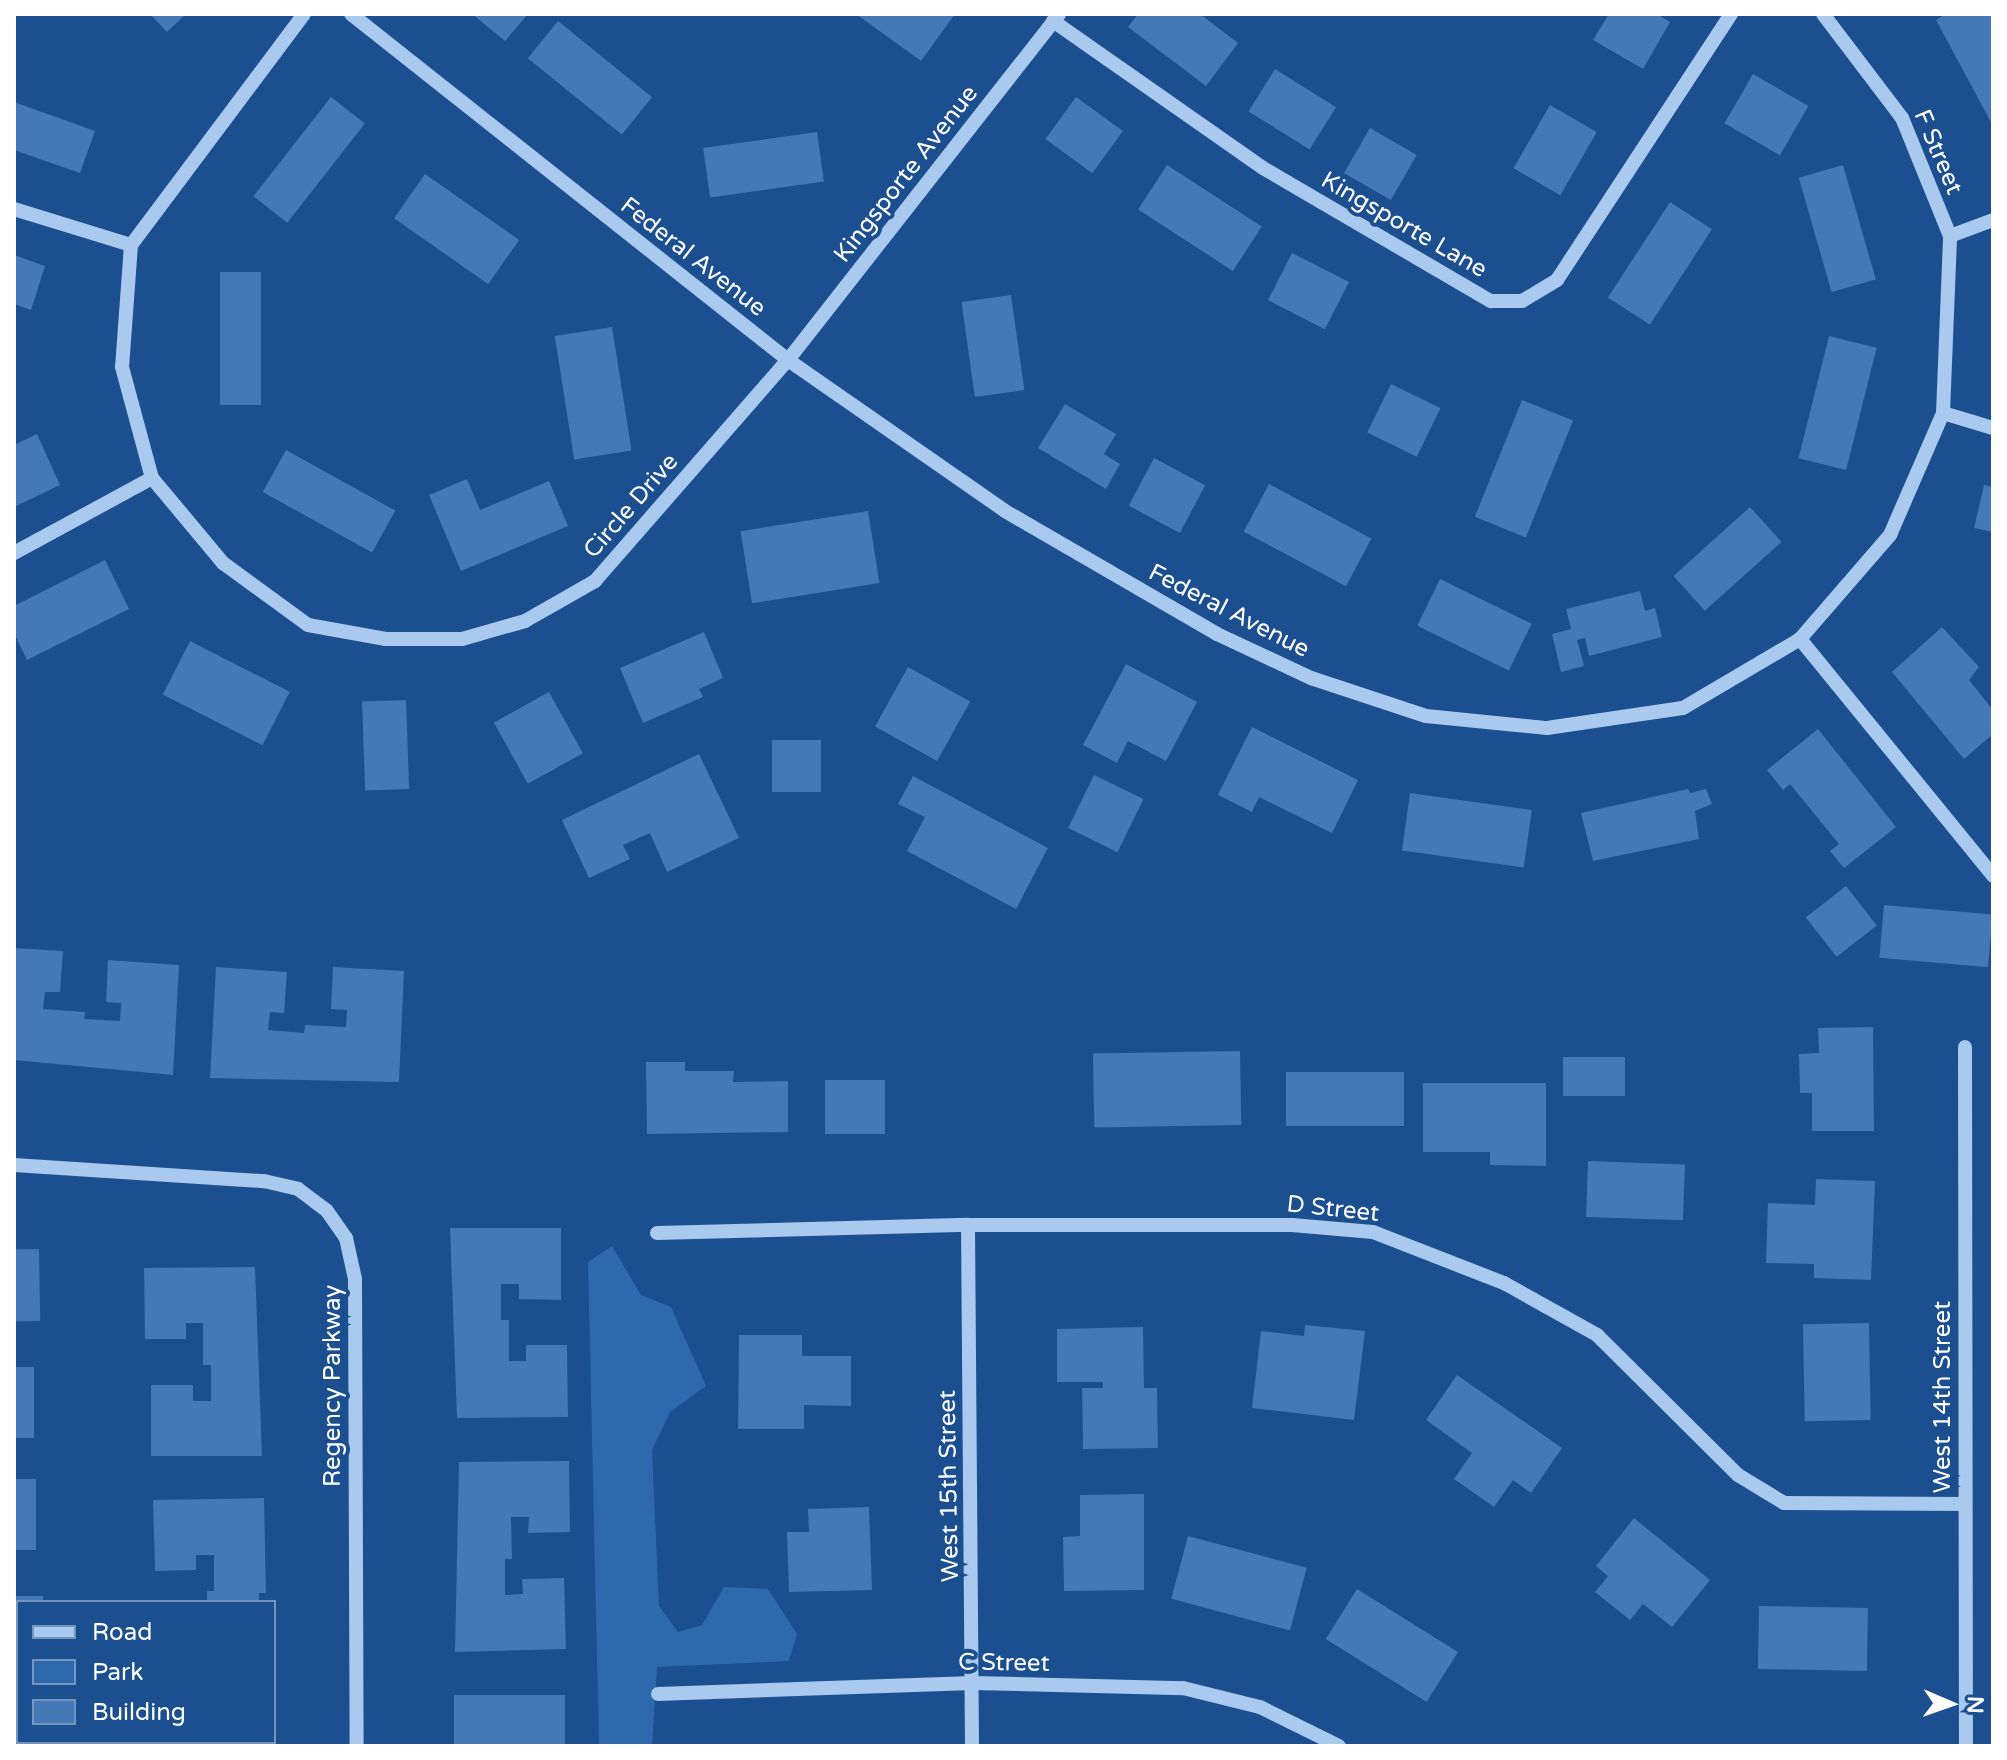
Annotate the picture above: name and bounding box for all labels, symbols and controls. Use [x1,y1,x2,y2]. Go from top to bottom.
street label: Kingsporte Avenue [828,80,984,268]
street label: F Street [1907,105,1969,199]
street label: Kingsporte Lane [1316,166,1492,284]
street label: Federal Avenue [614,191,772,323]
street label: Circle Drive [578,448,684,564]
street label: Federal Avenue [1144,558,1314,664]
street label: D Street [1285,1190,1381,1228]
street label: Regency Parkway [319,1285,347,1487]
street label: West 14th Street [1929,1301,1957,1493]
street label: West 15th Street [933,1390,965,1582]
legend [16,1600,276,1744]
text: Road [92,1618,152,1647]
street label: C Street [958,1648,1050,1678]
text: Park [92,1658,143,1687]
north arrow [1911,1664,1991,1744]
text: N [1962,1696,1988,1714]
text: Building [92,1698,186,1727]

